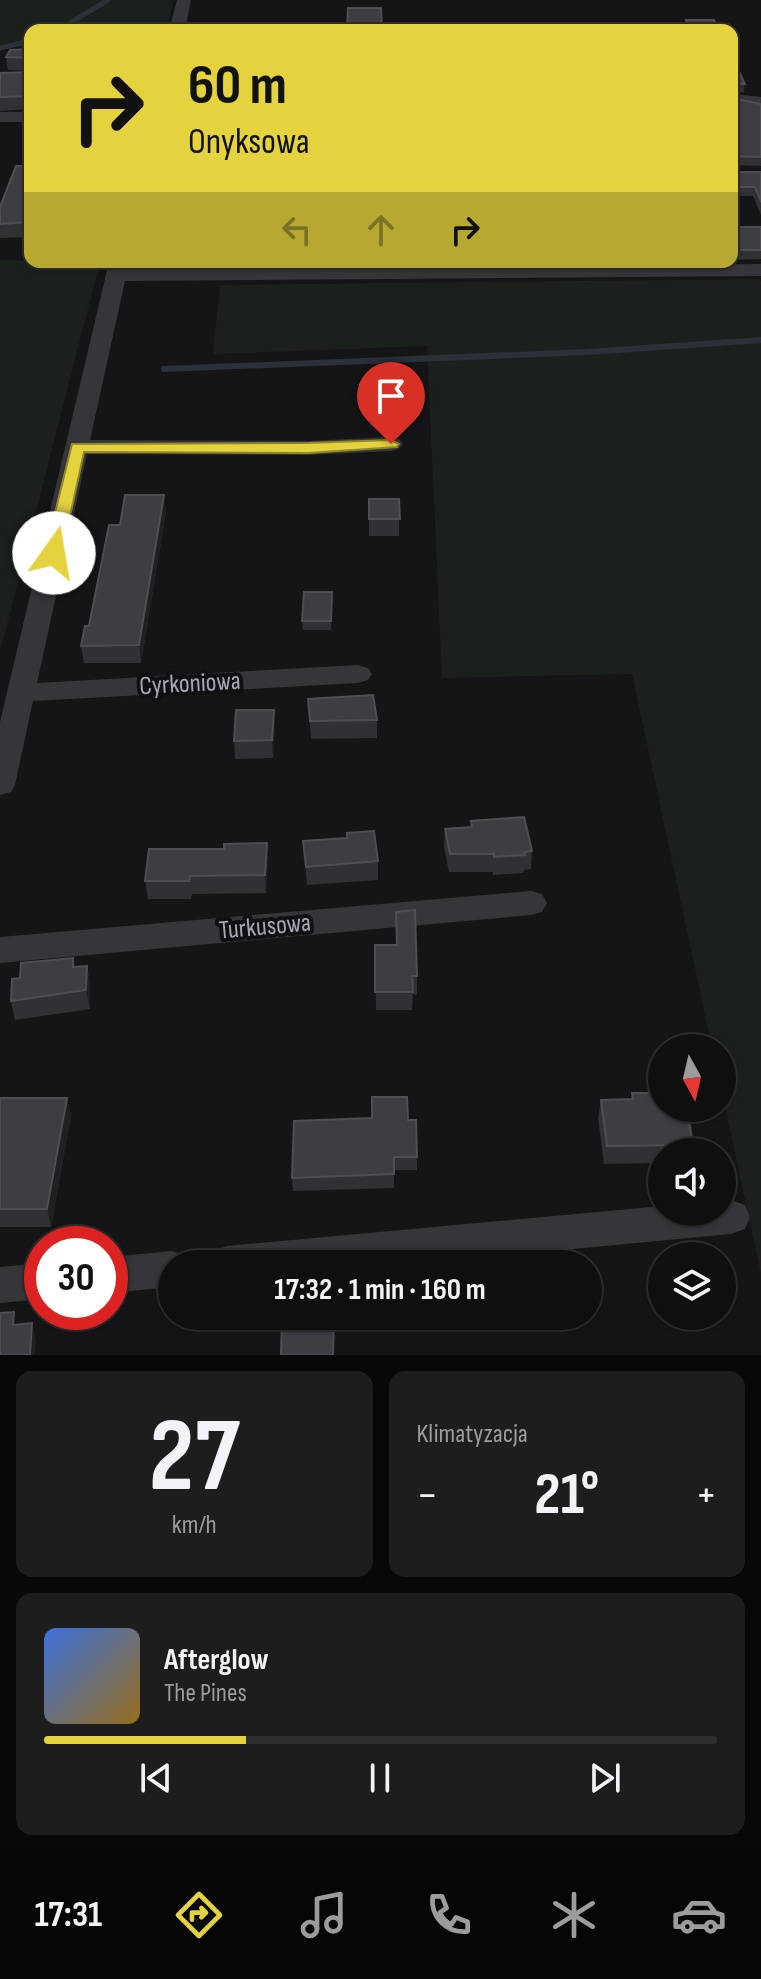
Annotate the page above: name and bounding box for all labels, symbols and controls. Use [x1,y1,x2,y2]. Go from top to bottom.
text: 60 m [188,53,287,120]
icon: right [56,56,160,160]
text: Onyksowa [188,121,310,164]
icon: left [275,208,319,252]
icon: ahead [359,208,403,252]
icon: right [443,208,487,252]
pin [357,362,425,444]
icon: arrive [369,374,413,418]
position arrow [12,511,96,595]
street label: Cyrkoniowa [139,666,241,702]
street label: Turkusowa [218,908,312,946]
north arrow [648,1034,736,1122]
map controls [648,1034,736,1330]
button: sound [648,1138,736,1226]
speed limit sign: 30 [24,1226,128,1330]
button: layers [648,1242,736,1330]
text: 17:32 · 1 min · 160 m [274,1272,486,1308]
text: 27 [149,1395,240,1520]
text: Klimatyzacja [417,1419,528,1450]
text: 21° [534,1459,599,1531]
text: − [417,1469,438,1522]
text: + [695,1469,717,1522]
text: km/h [172,1510,217,1541]
text: Afterglow [164,1642,269,1678]
text: The Pines [164,1678,247,1709]
icon: previous [134,1756,178,1800]
icon: pause [358,1756,402,1800]
icon: next [583,1756,627,1800]
icon: directions [171,1887,227,1943]
icon: music [296,1887,352,1943]
icon: phone [421,1887,477,1943]
icon: climate [546,1887,602,1943]
icon: car [671,1887,727,1943]
text: 17:31 [34,1894,102,1937]

